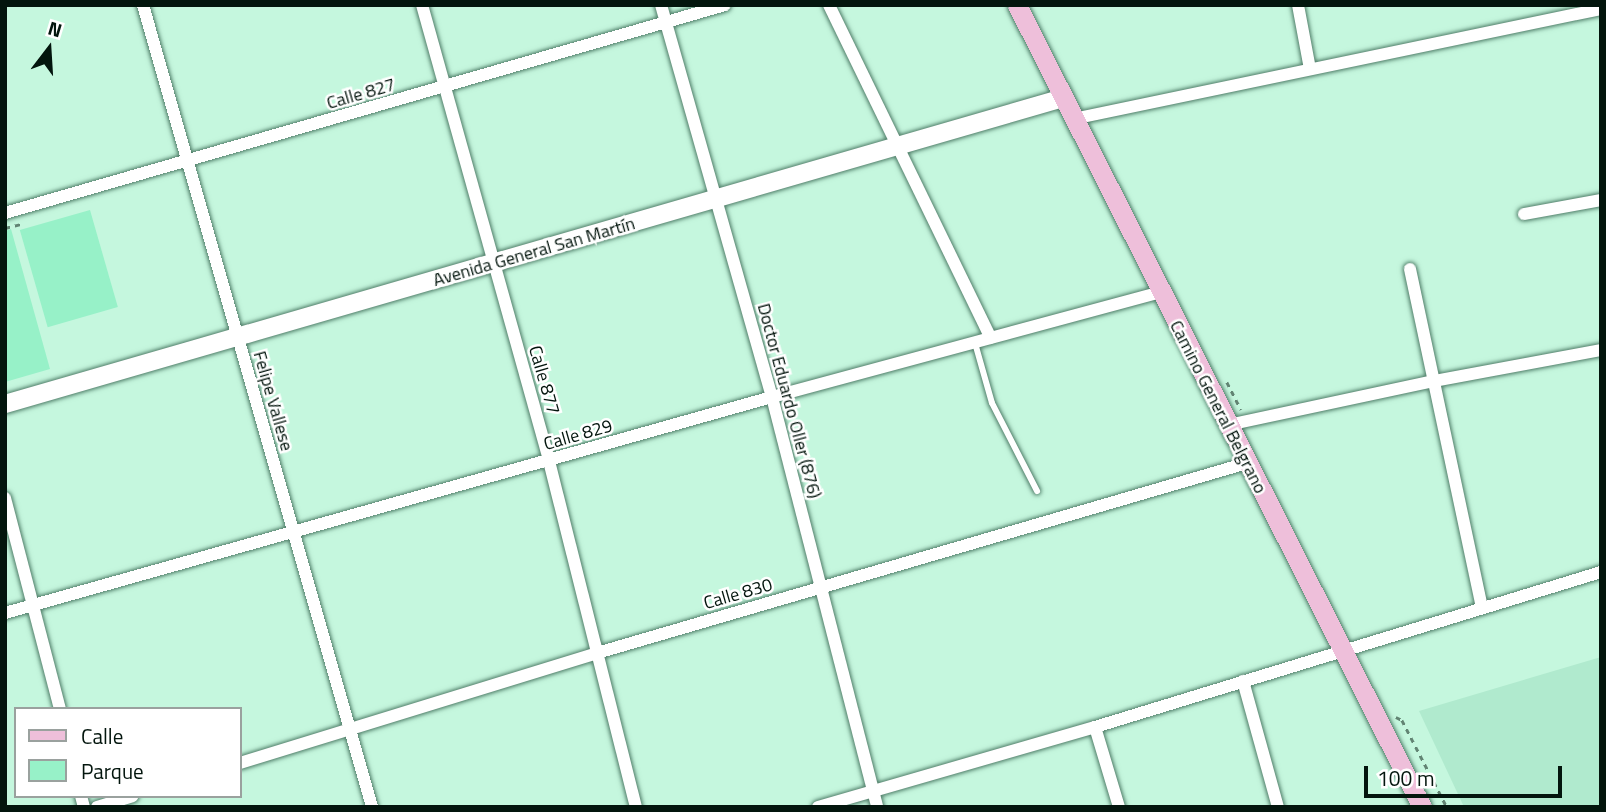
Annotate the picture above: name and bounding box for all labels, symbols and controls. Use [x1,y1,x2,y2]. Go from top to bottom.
text: N [45,13,66,44]
north arrow [14,14,84,84]
street label: Calle 827 [324,74,398,114]
street label: Avenida General San Martín [431,213,637,291]
street label: Doctor Eduardo Oller (876) [753,301,825,501]
street label: Camino General Belgrano [1165,317,1271,497]
street label: Calle 877 [524,343,564,417]
street label: Felipe Vallese [248,349,298,453]
street label: Calle 829 [541,415,615,455]
street label: Calle 830 [701,574,775,614]
legend [14,707,242,798]
text: Calle [81,720,123,752]
scale bar [1368,752,1566,796]
text: Parque [81,755,144,787]
text: 100 m [1377,762,1434,794]

